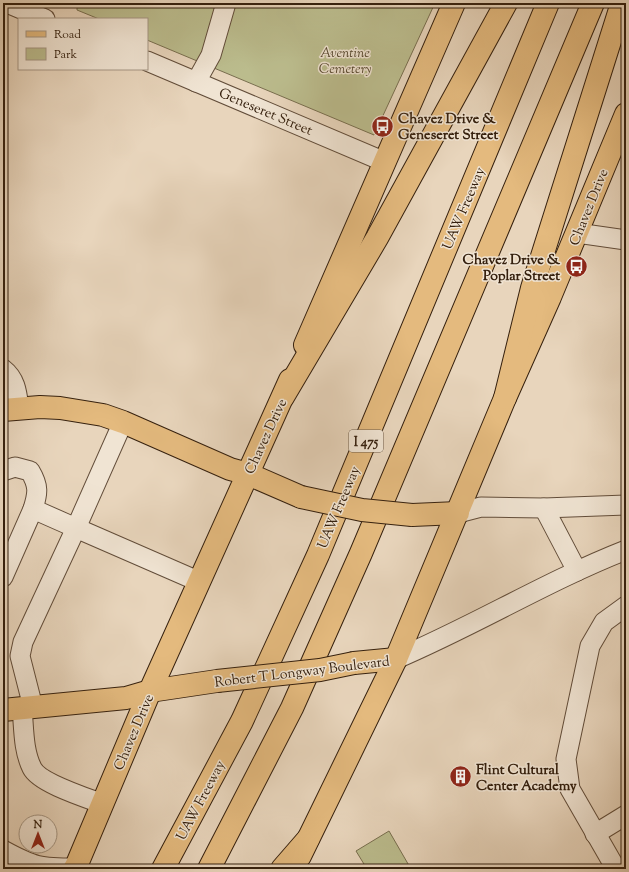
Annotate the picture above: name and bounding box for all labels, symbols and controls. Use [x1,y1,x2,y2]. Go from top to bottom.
legend [18,18,148,70]
text: Road [54,26,81,44]
park label: Aventine Cemetery [319,44,372,80]
text: Park [54,46,77,64]
street label: Geneseret Street [215,84,315,142]
place label: Chavez Drive & Geneseret Street [398,110,498,146]
bus stop icon: Chavez Drive & Geneseret Street [369,113,395,139]
street label: UAW Freeway [438,164,491,253]
street label: Chavez Drive [565,166,614,249]
place label: Chavez Drive & Poplar Street [463,251,561,287]
bus stop icon: Chavez Drive & Poplar Street [563,254,589,280]
street label: Chavez Drive [241,396,293,478]
road number: I 475 [349,430,383,452]
street label: UAW Freeway [313,463,366,552]
street label: Robert T Longway Boulevard [214,652,391,694]
street label: Chavez Drive [110,692,160,774]
street label: UAW Freeway [172,757,231,844]
place label: Flint Cultural Center Academy [476,761,577,797]
building icon: Flint Cultural Center Academy [447,764,473,790]
north arrow [18,814,58,854]
text: N [33,817,43,833]

